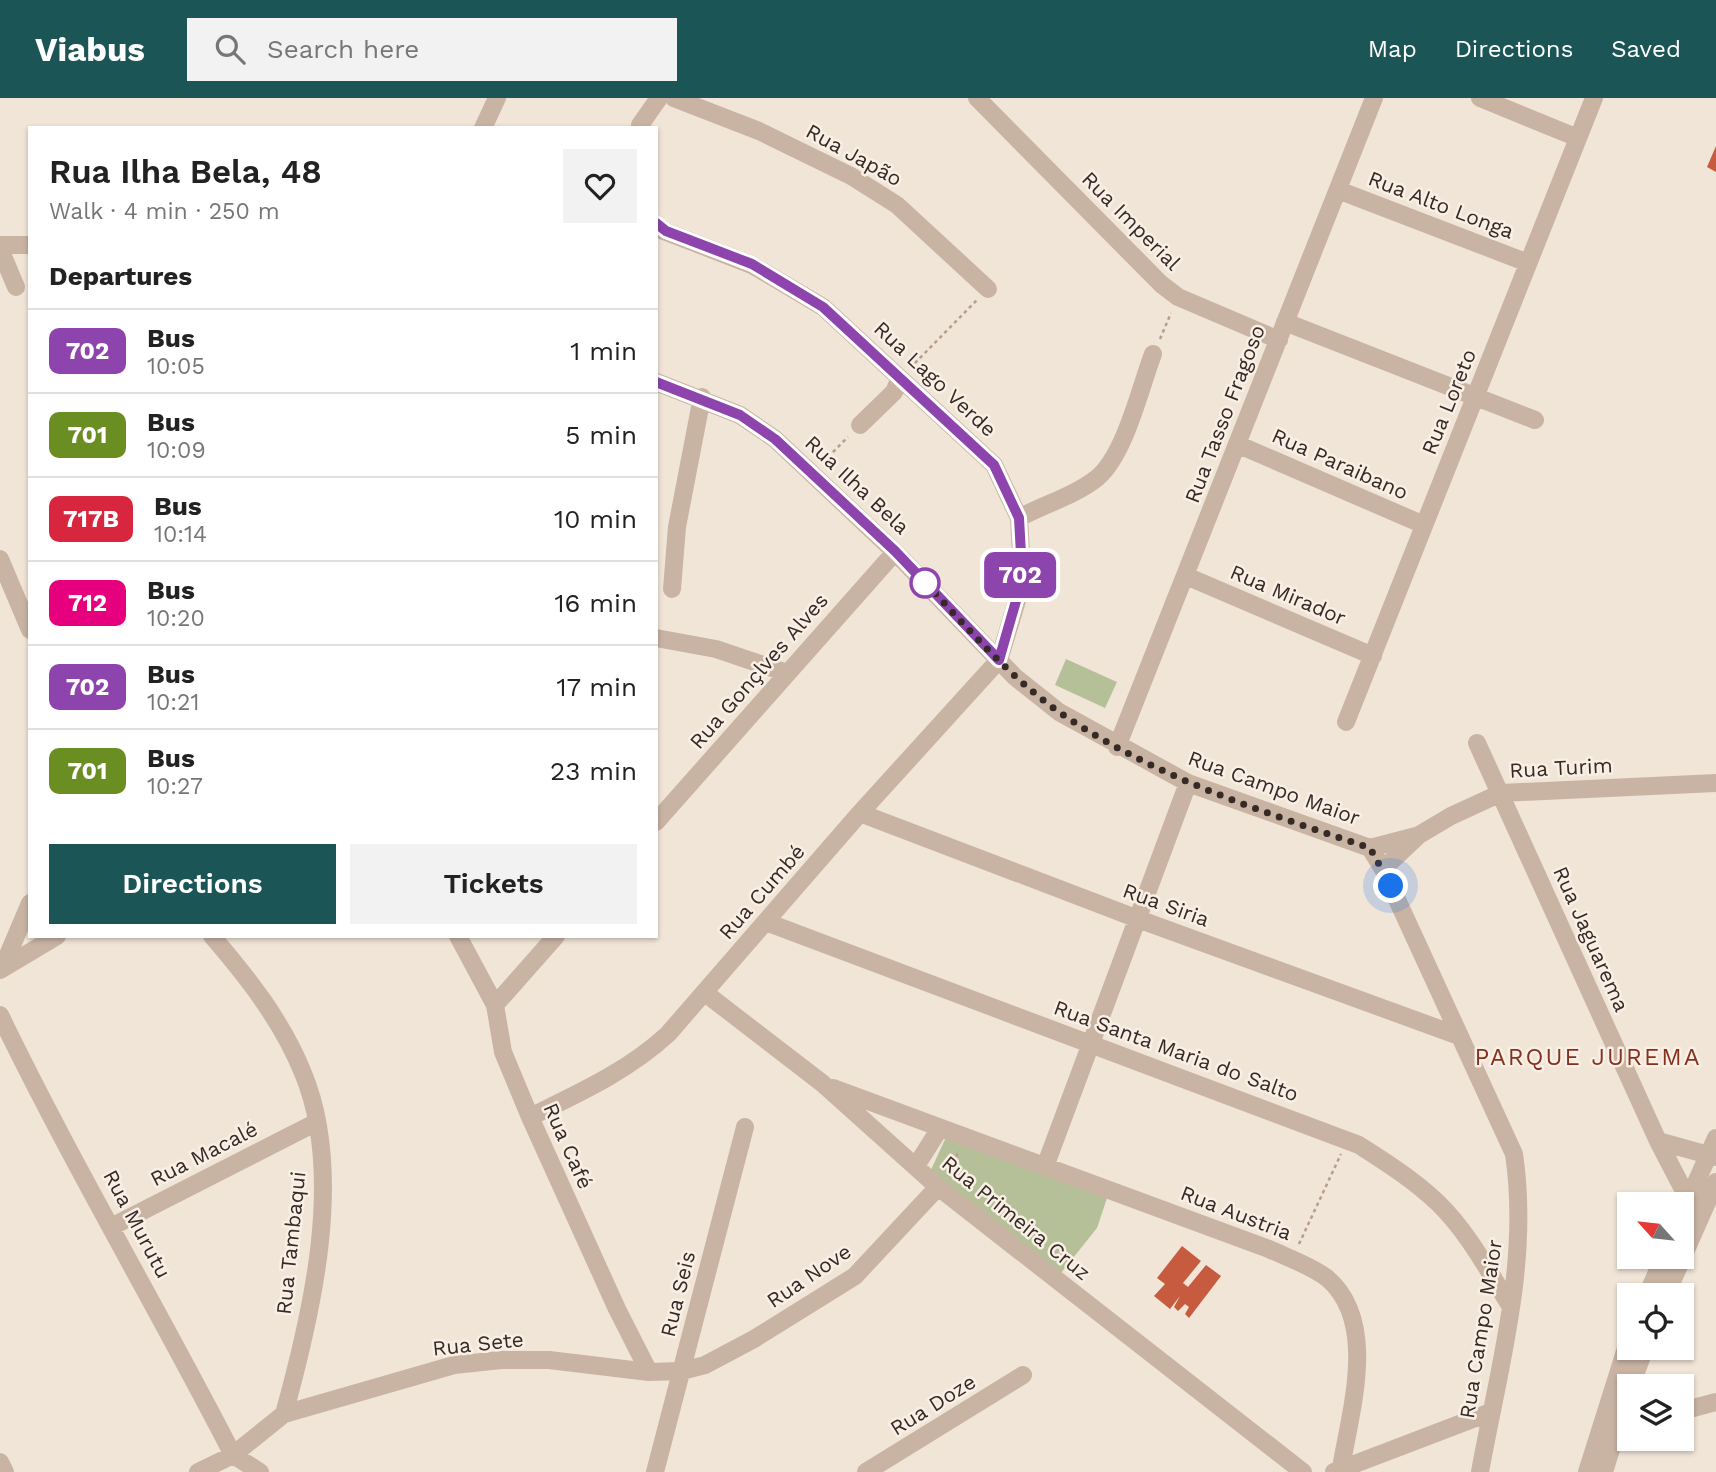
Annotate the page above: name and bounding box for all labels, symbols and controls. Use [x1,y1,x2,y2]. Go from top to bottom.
search box [187,18,677,81]
text: Viabus [35,30,145,69]
icon: search [211,30,249,68]
text: Search here [267,34,419,64]
text: Map [1368,35,1417,63]
text: Directions [1455,35,1573,63]
text: Saved [1611,35,1681,63]
street label: Rua Japão [802,118,907,191]
button: heart [563,149,637,223]
text: Rua Ilha Bela, 48 [49,152,322,191]
street label: Rua Alto Longa [1365,165,1518,244]
street label: Rua Imperial [1077,166,1186,276]
text: Walk · 4 min · 250 m [49,198,280,225]
text: Departures [49,261,192,291]
street label: Rua Lago Verde [869,316,1002,442]
street label: Rua Tasso Fragoso [1179,321,1270,506]
text: Bus [147,323,195,353]
text: 1 min [570,336,637,366]
text: 702 [66,337,109,365]
street label: Rua Loreto [1416,345,1481,458]
text: 10:05 [147,353,205,380]
text: Bus [147,407,195,437]
text: 5 min [565,420,637,450]
text: 701 [68,421,107,449]
street label: Rua Paraibano [1268,422,1412,505]
street label: Rua Ilha Bela [800,430,915,539]
text: 10:09 [147,437,206,464]
text: Bus [154,491,202,521]
text: 10 min [554,504,637,534]
text: 717B [63,505,119,533]
text: 10:14 [154,521,207,548]
line badge: 702 [980,552,1060,598]
street label: Rua Mirador [1227,559,1350,630]
text: 702 [998,561,1042,589]
unlabelled marker [910,568,940,598]
text: Bus [147,575,195,605]
text: 16 min [554,588,637,618]
street label: Rua Gonçlves Alves [684,588,833,754]
text: 712 [68,589,107,617]
text: 10:20 [147,605,205,632]
text: Bus [147,659,195,689]
text: 17 min [556,672,637,702]
text: 702 [66,673,109,701]
text: 10:21 [147,689,199,716]
text: Bus [147,743,195,773]
street label: Rua Campo Maior [1185,745,1364,830]
street label: Rua Turim [1509,752,1613,783]
text: 23 min [550,756,637,786]
text: 701 [68,757,107,785]
text: 10:27 [147,773,203,800]
street label: Rua Cumbé [714,839,810,944]
button: Directions [49,844,336,924]
button: Tickets [350,844,637,924]
street label: Rua Jaguarema [1548,862,1635,1015]
your location [1373,868,1408,903]
street label: Rua Siria [1119,877,1213,932]
street label: Rua Santa Maria do Salto [1050,995,1302,1106]
district label: PARQUE JUREMA [1474,1043,1702,1071]
street label: Rua Café [538,1099,598,1193]
street label: Rua Macalé [146,1116,262,1191]
street label: Rua Primeira Cruz [937,1150,1096,1285]
street label: Rua Murutu [98,1165,176,1282]
street label: Rua Tambaqui [271,1170,310,1316]
street label: Rua Austria [1177,1180,1295,1245]
north arrow [1617,1192,1694,1269]
map controls [1617,1192,1694,1451]
street label: Rua Campo Maior [1454,1237,1507,1420]
street label: Rua Nove [762,1238,856,1313]
street label: Rua Seis [655,1248,700,1339]
button: locate [1617,1283,1694,1360]
street label: Rua Sete [431,1326,525,1361]
street label: Rua Doze [885,1369,980,1441]
button: layers [1617,1374,1694,1451]

